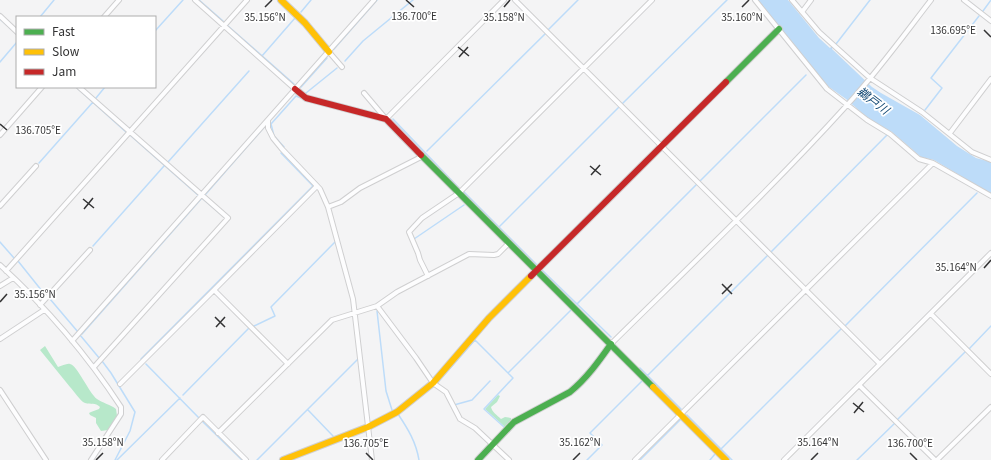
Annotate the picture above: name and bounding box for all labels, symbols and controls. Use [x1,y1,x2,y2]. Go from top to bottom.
text: 136.700°E [391,8,437,23]
text: 35.156°N [244,9,286,24]
text: 35.158°N [483,9,525,24]
text: 35.160°N [721,9,763,24]
legend [16,16,156,88]
text: Fast [52,22,75,39]
text: 136.695°E [930,22,976,37]
text: Slow [52,42,80,59]
text: Jam [52,62,76,79]
water label: 鵜戸川 [854,82,895,119]
text: 136.705°E [15,122,61,137]
text: 35.164°N [935,259,977,274]
text: 35.156°N [14,286,56,301]
text: 35.158°N [82,434,124,449]
text: 35.162°N [559,434,601,449]
text: 35.164°N [797,434,839,449]
text: 136.705°E [343,435,389,450]
text: 136.700°E [887,435,933,450]

